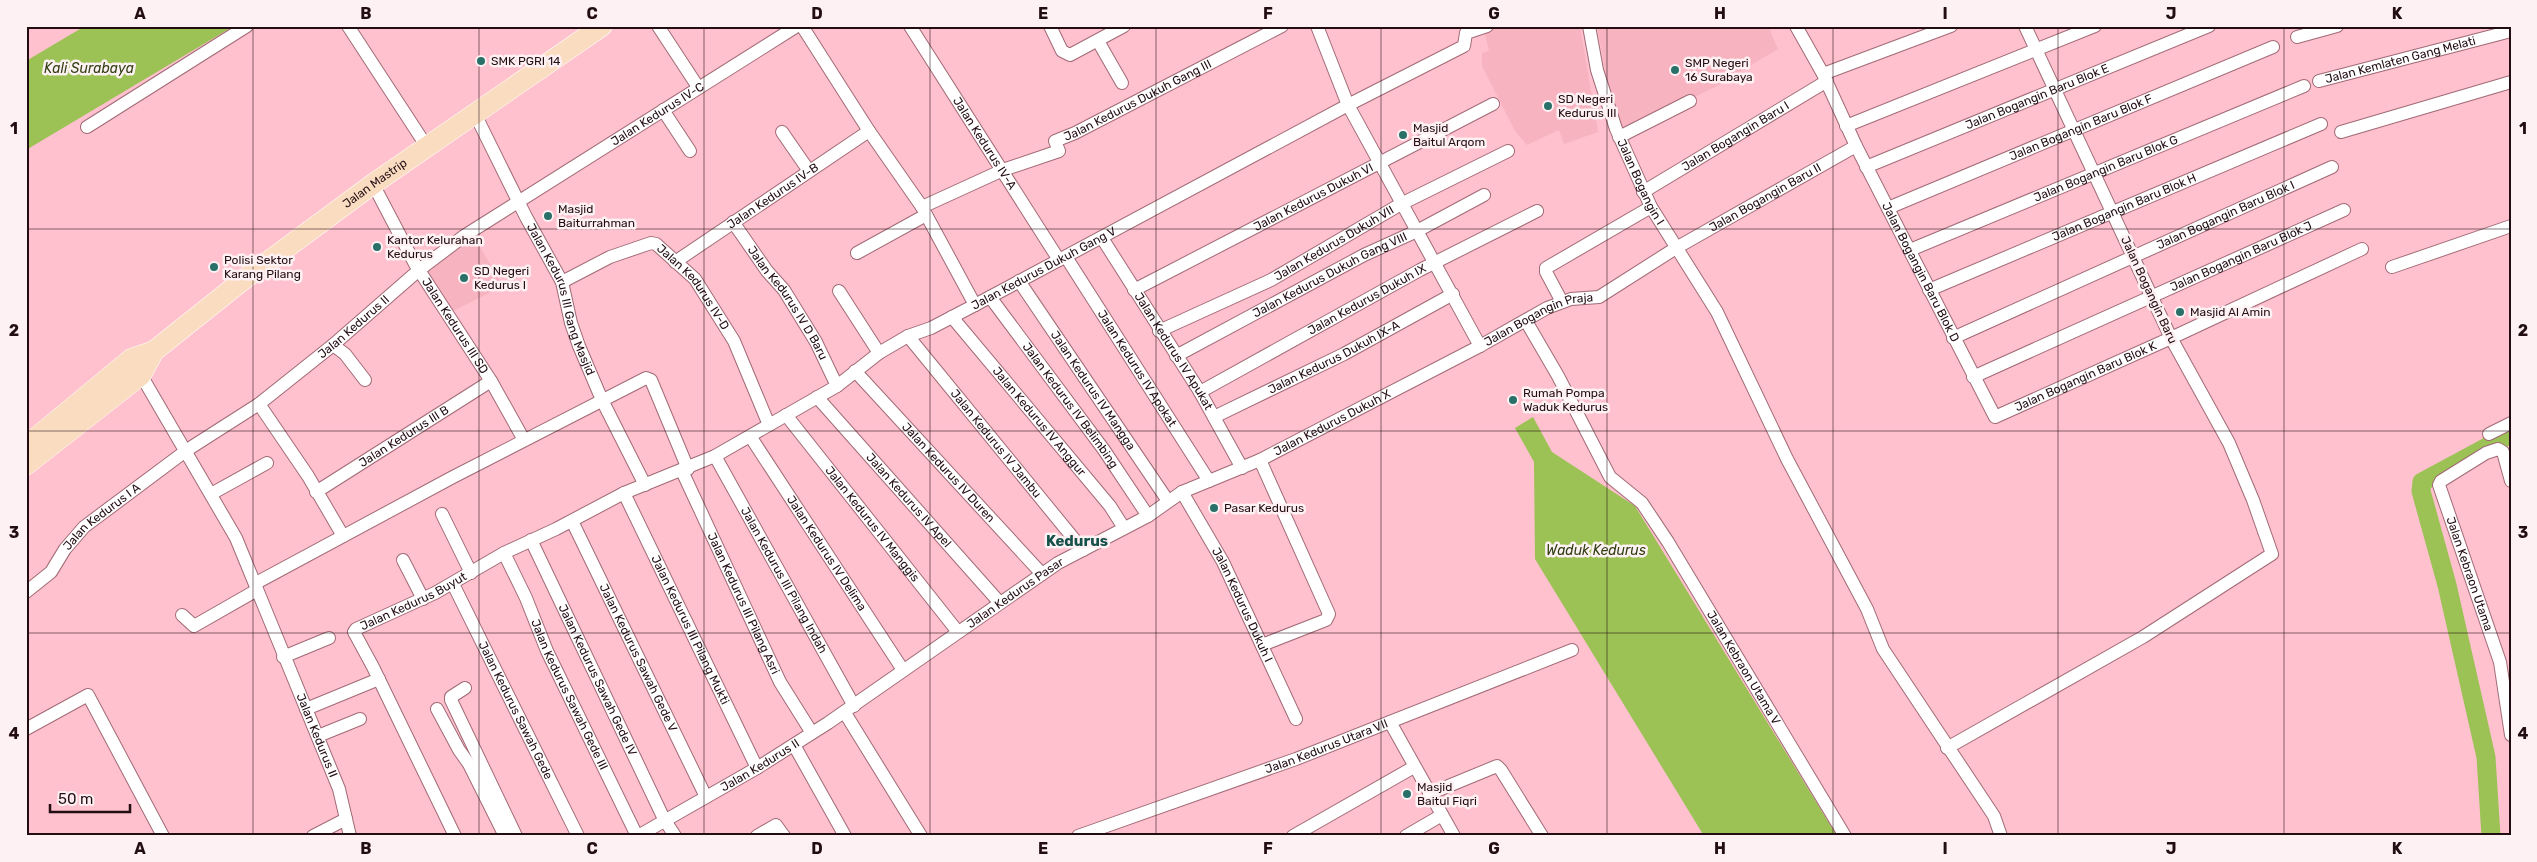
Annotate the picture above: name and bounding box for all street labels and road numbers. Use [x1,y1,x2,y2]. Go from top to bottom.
street label: Jalan Kemlaten Gang Melati [2324,34,2477,86]
street label: Jalan Kedurus Dukuh Gang III [1062,57,1214,144]
street label: Jalan Bogangin Baru Blok E [1963,61,2111,132]
street label: Jalan Kedurus IV-C [608,79,707,148]
street label: Jalan Bogangin Baru Blok F [2007,91,2154,163]
street label: Jalan Kedurus IV-A [950,94,1019,192]
street label: Jalan Bogangin Baru I [1679,98,1792,174]
street label: Jalan Bogangin Baru Blok G [2032,132,2180,205]
street label: Jalan Bogangin I [1614,137,1667,227]
street label: Jalan Mastrip [340,156,410,211]
street label: Jalan Kedurus IV-B [724,160,821,232]
street label: Jalan Kedurus Dukuh VI [1251,160,1376,234]
street label: Jalan Bogangin Baru II [1707,160,1824,235]
street label: Jalan Bogangin Baru Blok H [2050,171,2198,244]
street label: Jalan Bogangin Baru Blok I [2154,178,2297,252]
street label: Jalan Bogangin Baru Blok D [1879,200,1962,344]
street label: Jalan Kedurus Dukuh VII [1272,203,1396,284]
street label: Jalan Bogangin Baru Blok J [2168,218,2314,294]
street label: Jalan Kedurus III Gang Masjid [524,221,598,377]
street label: Jalan Kedurus Dukuh Gang V [969,224,1118,313]
street label: Jalan Kedurus Dukuh Gang VIII [1250,229,1409,320]
street label: Jalan Bogangin Baru [2118,234,2180,346]
street label: Jalan Kedurus IV-D [654,241,732,332]
street label: Jalan Kedurus IV D Baru [745,243,830,362]
street label: Jalan Kedurus Dukuh IX [1306,261,1429,338]
street label: Jalan Kedurus III SD [419,275,491,376]
street label: Jalan Kedurus IV Apukat [1132,290,1216,413]
street label: Jalan Bogangin Praja [1482,290,1594,349]
street label: Jalan Kedurus II [315,292,392,361]
street label: Jalan Kedurus IV Apokat [1095,307,1180,429]
street label: Jalan Kedurus Dukuh IX-A [1266,318,1402,397]
street label: Jalan Kedurus IV Mangga [1048,328,1138,453]
street label: Jalan Bogangin Baru Blok K [2012,338,2159,414]
street label: Jalan Kedurus IV Belimbing [1020,340,1121,471]
street label: Jalan Kedurus IV Anggur [990,364,1089,479]
street label: Jalan Kedurus Dukuh X [1271,386,1393,459]
street label: Jalan Kedurus IV Jambu [948,387,1044,501]
street label: Jalan Kedurus III B [356,403,451,470]
street label: Jalan Kedurus IV Duren [899,420,998,525]
street label: Jalan Kedurus IV Apel [863,450,954,550]
street label: Jalan Kedurus IV Manggis [822,463,922,584]
street label: Jalan Kedurus I A [60,480,143,553]
street label: Jalan Kedurus IV Delima [784,493,869,613]
street label: Jalan Kedurus III Pilang Indah [738,505,830,656]
street label: Jalan Kebraon Utama [2443,515,2496,633]
street label: Jalan Kedurus III Pilang Asri [705,530,782,677]
street label: Jalan Kedurus Dukuh I [1209,545,1276,664]
street label: Jalan Kedurus III Pilang Mukti [648,553,732,707]
street label: Jalan Kedurus Pasar [964,554,1066,631]
street label: Jalan Kedurus Buyut [358,569,469,633]
street label: Jalan Kedurus Sawah Gede V [597,582,680,734]
street label: Jalan Kedurus Sawah Gede IV [556,602,640,758]
street label: Jalan Kebraon Utama V [1704,608,1783,727]
street label: Jalan Kedurus Sawah Gede III [528,617,611,772]
street label: Jalan Kedurus Sawah Gede [476,639,556,782]
street label: Jalan Kedurus II [294,691,340,779]
street label: Jalan Kedurus Utara VII [1263,716,1390,776]
street label: Jalan Kedurus II [718,736,802,794]

